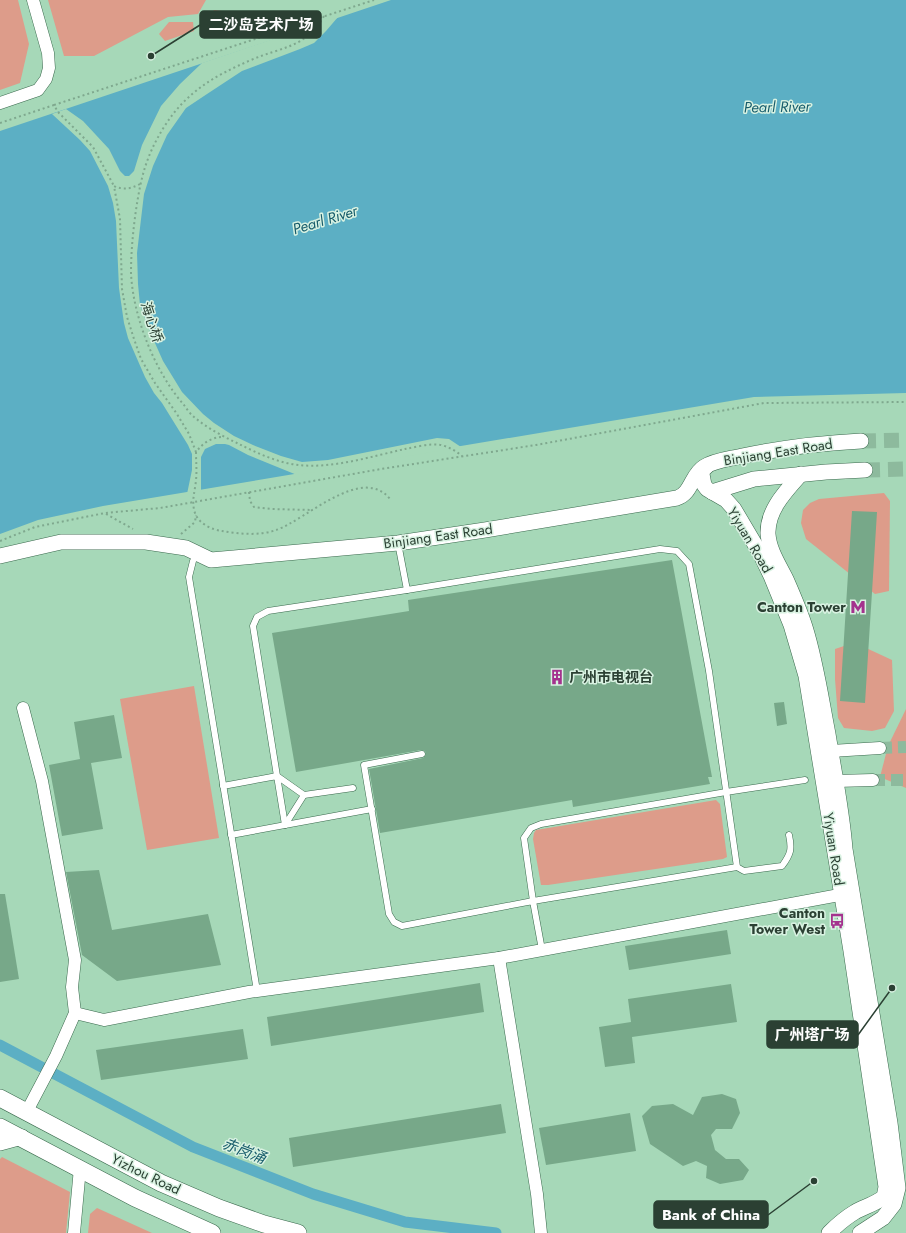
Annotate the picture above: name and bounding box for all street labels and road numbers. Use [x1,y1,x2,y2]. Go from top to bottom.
street label: 海心桥 [136,299,168,345]
street label: Binjiang East Road [722,434,834,470]
street label: Yiyuan Road [723,503,777,577]
street label: Binjiang East Road [382,518,494,554]
street label: Yiyuan Road [818,811,850,887]
street label: Yizhou Road [108,1149,184,1199]

